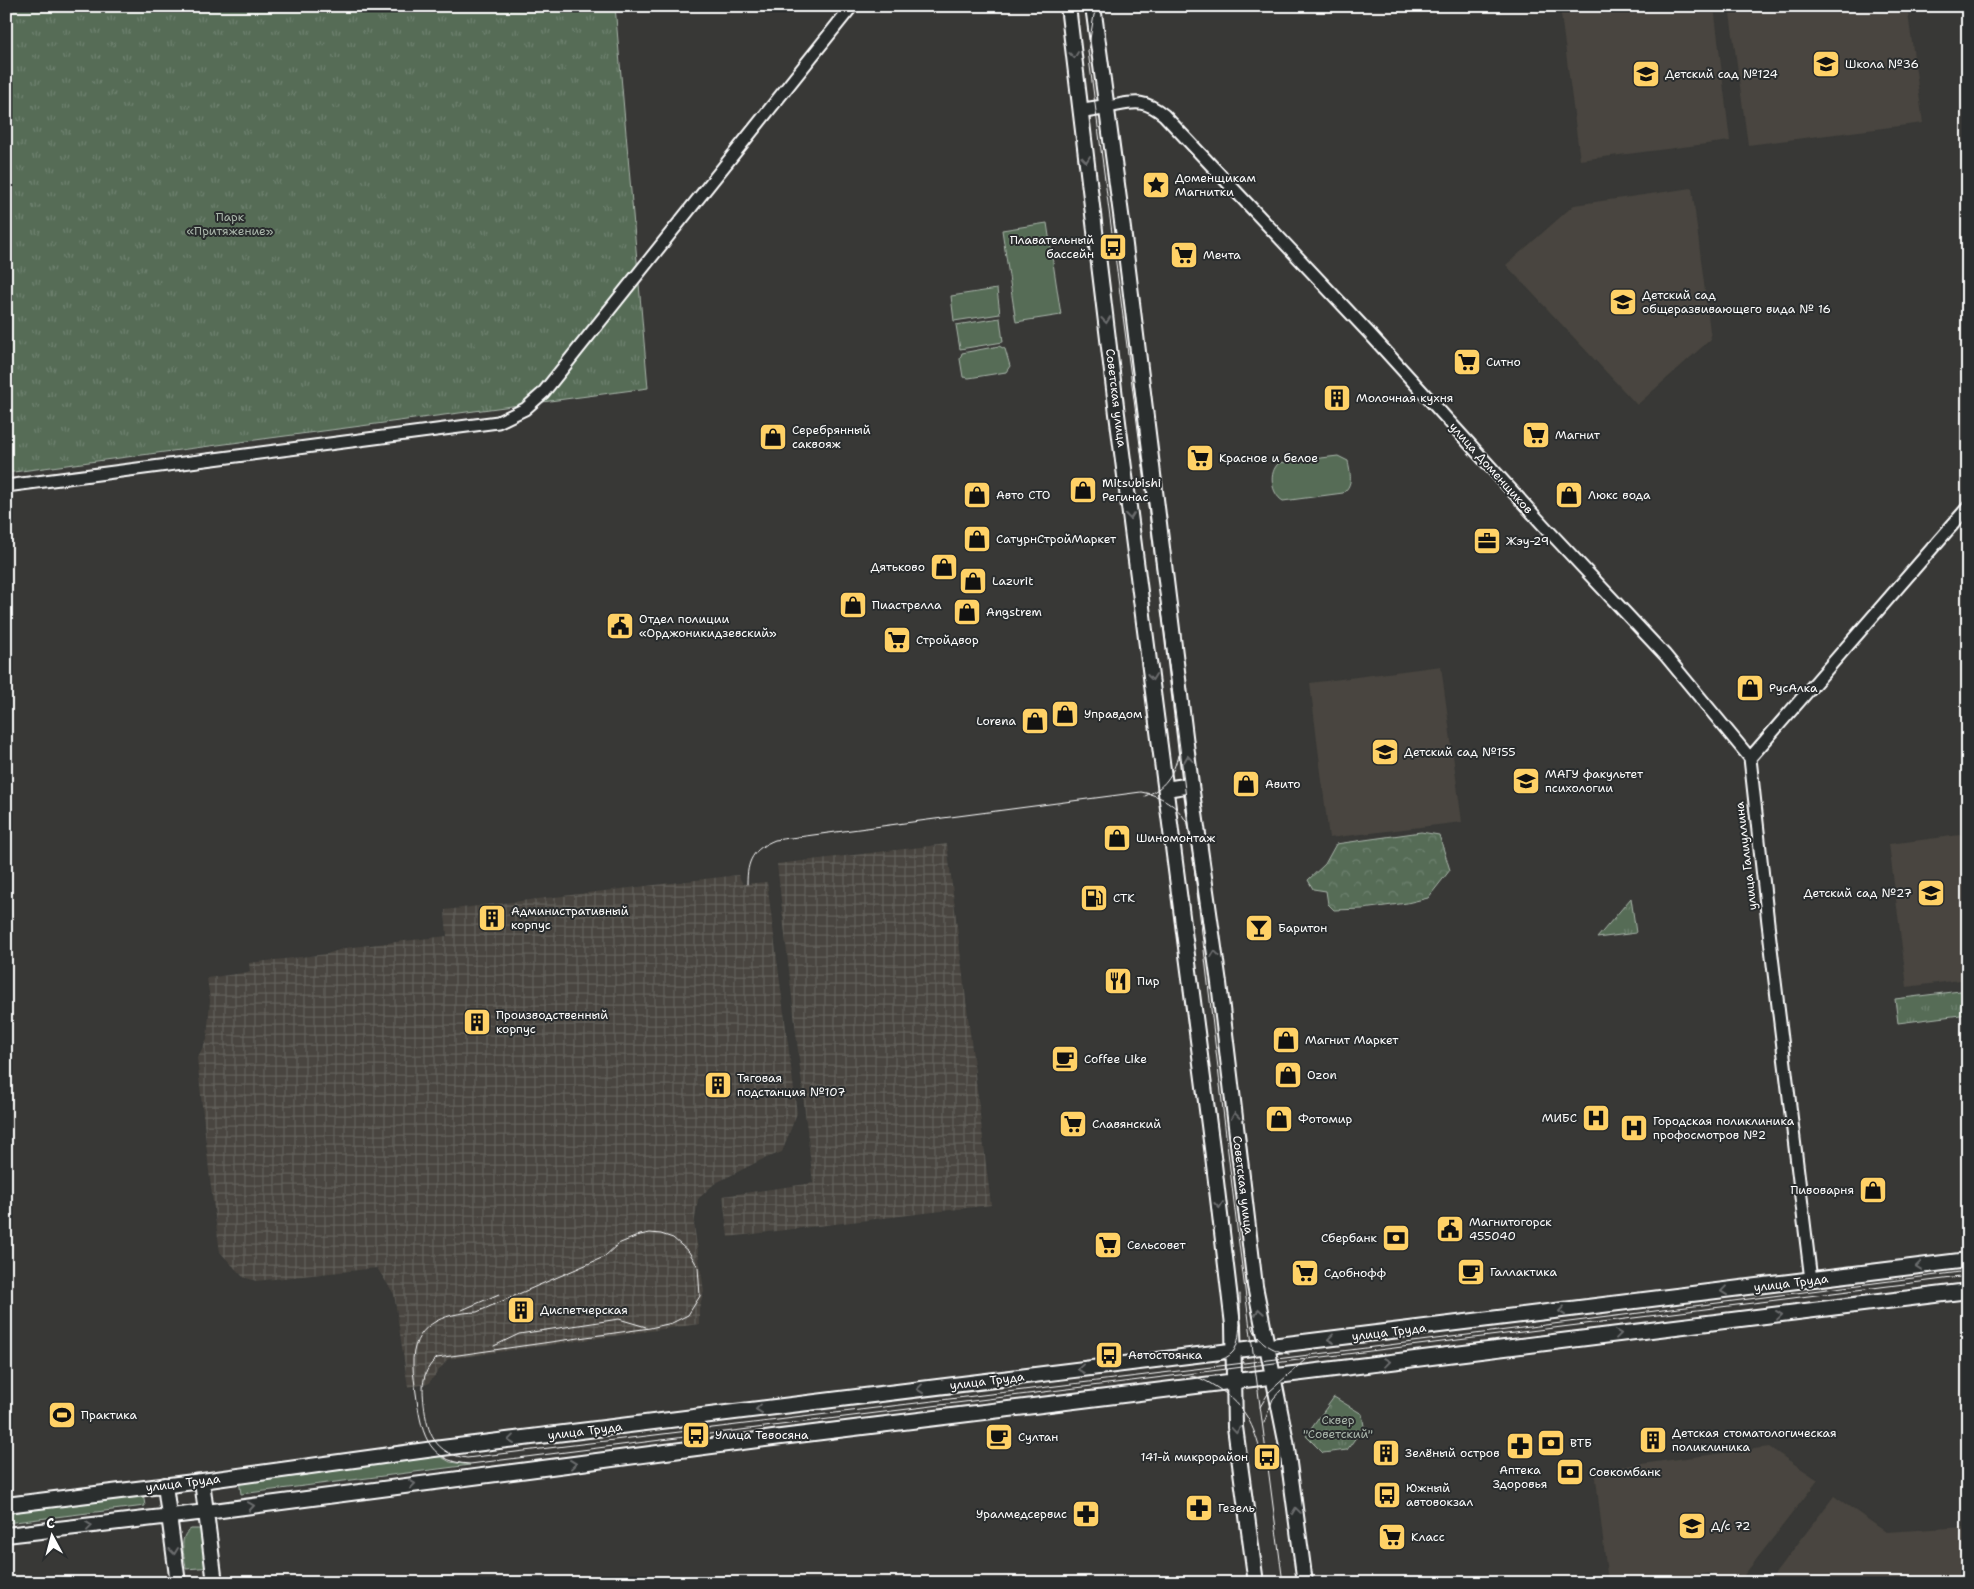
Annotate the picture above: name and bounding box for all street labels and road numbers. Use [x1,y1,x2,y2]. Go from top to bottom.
street label: Советская улица [1102,348,1130,449]
street label: улица Доменщиков [1446,419,1536,517]
street label: улица Галиуллина [1731,800,1761,911]
street label: Советская улица [1229,1135,1257,1236]
street label: улица Труда [1753,1270,1830,1296]
street label: улица Труда [1351,1319,1428,1345]
street label: улица Труда [949,1368,1026,1394]
street label: улица Труда [547,1418,624,1444]
street label: улица Труда [145,1470,222,1496]

